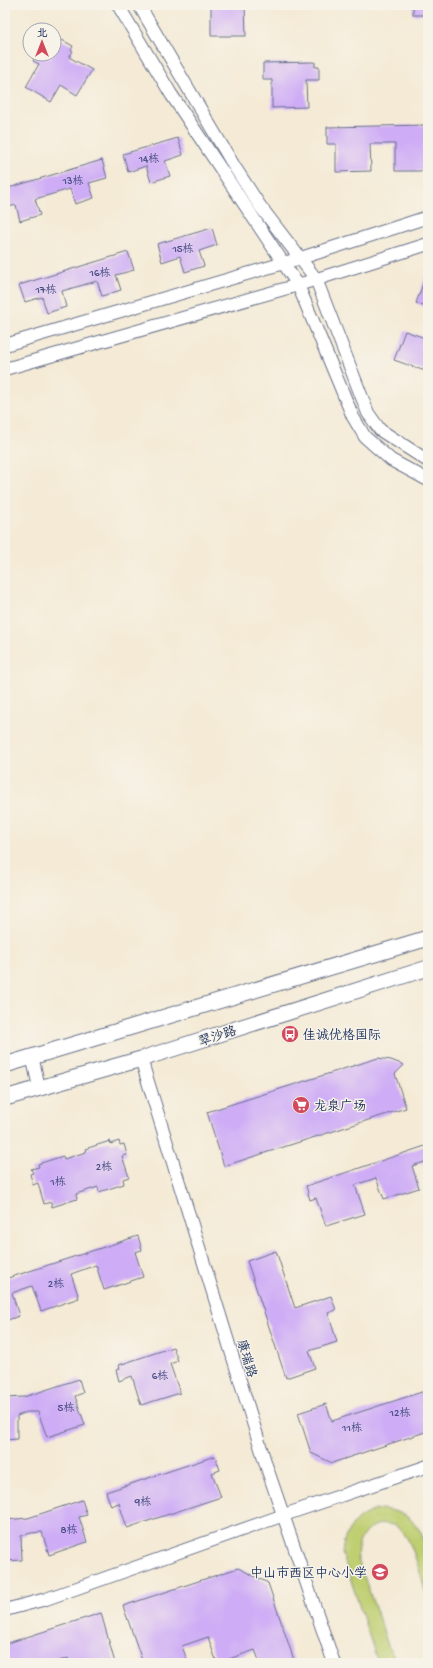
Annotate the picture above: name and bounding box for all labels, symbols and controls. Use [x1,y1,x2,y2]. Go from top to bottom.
north arrow [22,22,62,62]
text: 北 [37,28,48,40]
house number: 14栋 [138,152,159,166]
house number: 13栋 [61,174,84,188]
house number: 15栋 [171,242,194,256]
house number: 16栋 [88,266,111,280]
house number: 17栋 [34,283,57,297]
street label: 翠沙路 [197,1023,239,1051]
bus stop icon: 佳诚优格国际 [280,1024,300,1044]
place label: 佳诚优格国际 [303,1027,381,1044]
supermarket icon: 龙泉广场 [291,1095,311,1115]
place label: 龙泉广场 [314,1099,366,1115]
house number: 2栋 [96,1160,112,1174]
house number: 1栋 [49,1175,66,1189]
house number: 2栋 [48,1277,64,1291]
street label: 康瑞路 [233,1338,259,1380]
house number: 6栋 [152,1369,168,1383]
house number: 5栋 [58,1401,74,1415]
house number: 12栋 [389,1406,410,1420]
house number: 11栋 [341,1421,362,1435]
house number: 9栋 [134,1495,151,1509]
house number: 8栋 [60,1523,78,1537]
school or university icon: 中山市西区中心小学 [370,1562,390,1582]
place label: 中山市西区中心小学 [250,1565,367,1582]

